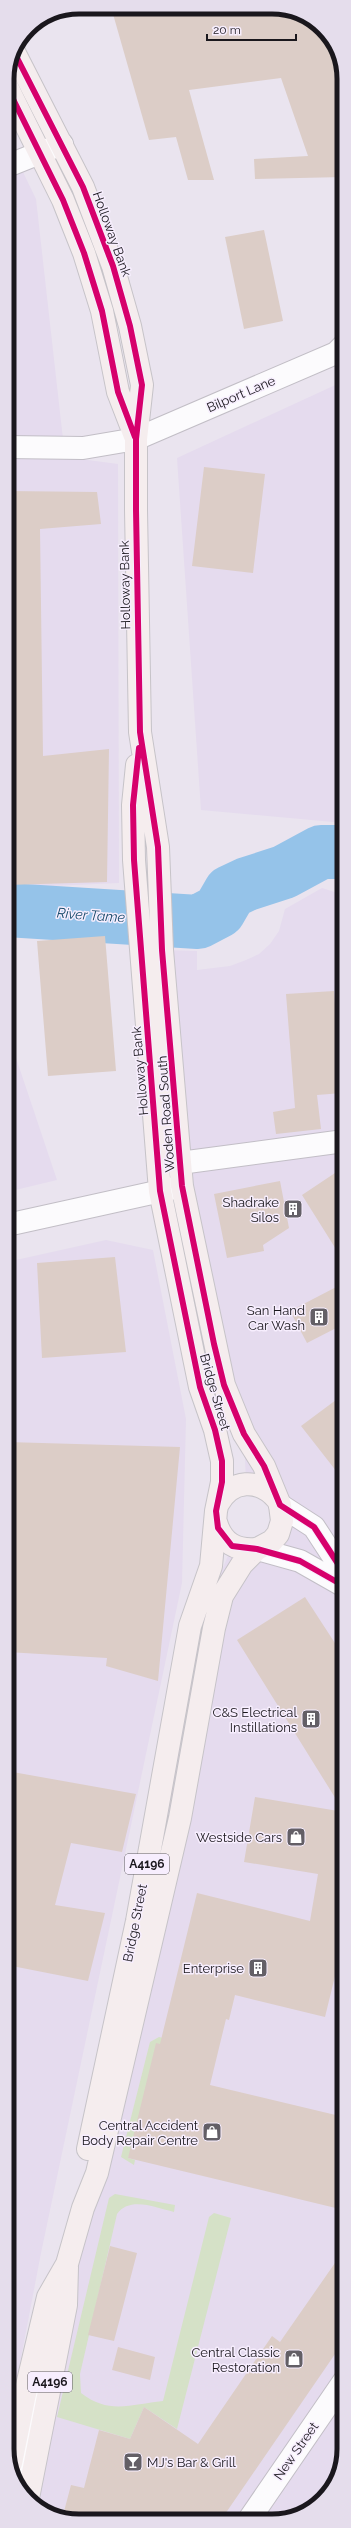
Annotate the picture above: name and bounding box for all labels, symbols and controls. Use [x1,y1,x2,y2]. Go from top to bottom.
scale bar [207,16,296,42]
text: 20 m [213,23,241,37]
street label: Holloway Bank [90,189,134,279]
street label: Bilport Lane [205,373,278,415]
street label: Holloway Bank [117,540,133,630]
water label: River Tame [56,905,126,925]
street label: Holloway Bank [129,1026,151,1116]
street label: Woden Road South [154,1055,178,1173]
place label: Shadrake Silos [223,1195,279,1225]
building icon: Shadrake Silos [282,1198,304,1220]
place label: San Hand Car Wash [247,1303,305,1333]
building icon: San Hand Car Wash [308,1306,330,1328]
street label: Bridge Street [197,1352,233,1433]
place label: C&S Electrical Instillations [212,1705,297,1735]
building icon: C&S Electrical Instillations [300,1708,322,1730]
shop icon: Westside Cars [285,1826,307,1848]
place label: Westside Cars [196,1830,282,1845]
road number: A4196 [125,1854,169,1874]
street label: Bridge Street [120,1882,150,1963]
building icon: Enterprise [247,1957,269,1979]
place label: Enterprise [183,1961,244,1976]
place label: Central Accident Body Repair Centre [82,2118,199,2148]
shop icon: Central Accident Body Repair Centre [201,2121,223,2143]
place label: Central Classic Restoration [191,2345,280,2375]
shop icon: Central Classic Restoration [283,2348,305,2370]
road number: A4196 [28,2372,72,2392]
street label: New Street [271,2419,322,2483]
bar icon: MJ's Bar & Grill [122,2451,144,2473]
place label: MJ's Bar & Grill [147,2455,236,2470]

